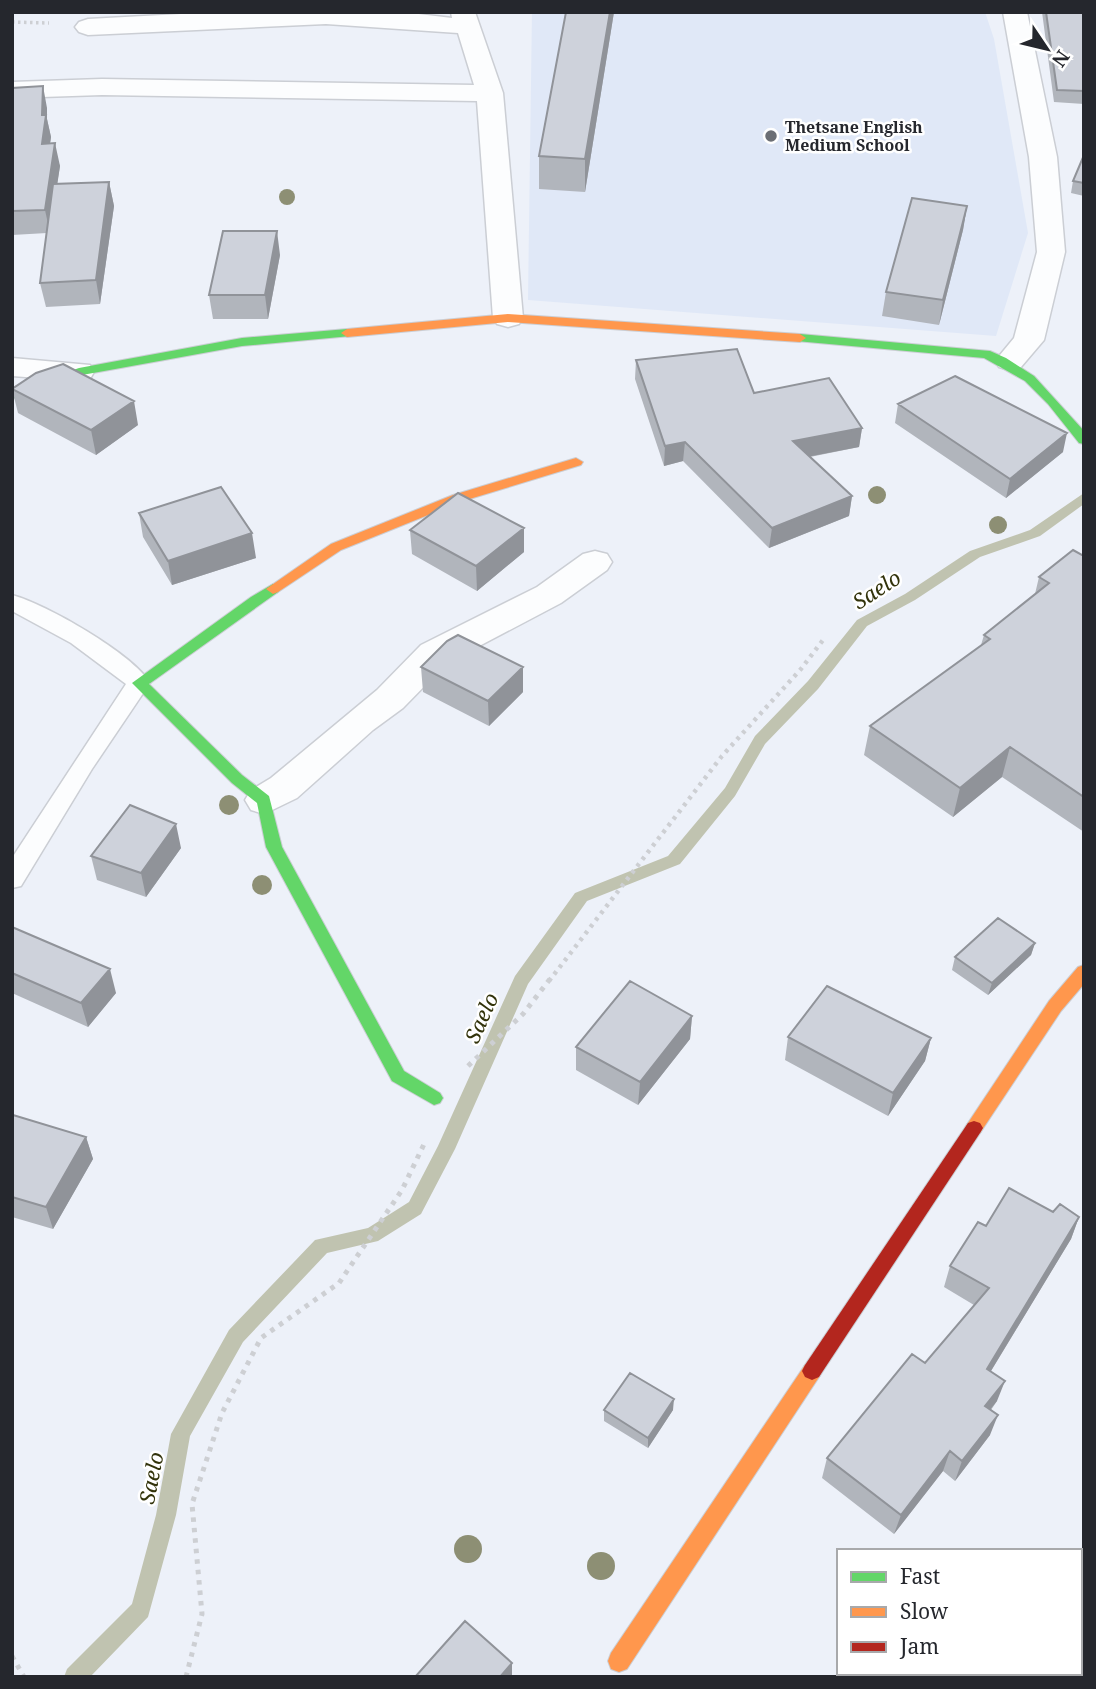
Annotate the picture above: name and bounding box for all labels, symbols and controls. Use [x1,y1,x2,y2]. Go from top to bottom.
north arrow [1012,14,1082,84]
text: N [1046,45,1076,72]
place label: Thetsane English Medium School [785,116,923,156]
marker: Thetsane English Medium School [763,128,779,144]
water label: Saelo [847,563,906,615]
water label: Saelo [458,988,505,1047]
water label: Saelo [132,1449,170,1506]
legend [837,1549,1082,1675]
text: Fast [900,1562,940,1590]
text: Slow [900,1597,949,1625]
text: Jam [899,1632,939,1660]

